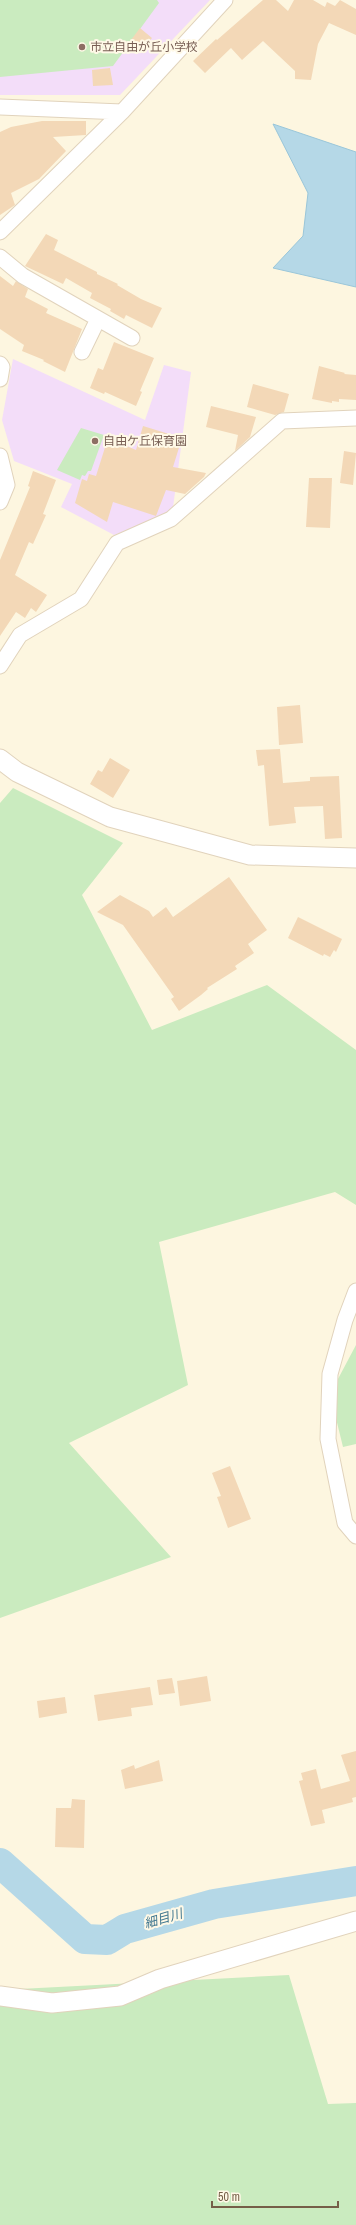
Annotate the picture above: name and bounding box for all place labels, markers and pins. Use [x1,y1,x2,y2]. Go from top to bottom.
place label: 市立自由が丘小学校 [90,39,198,55]
marker: 市立自由が丘小学校 [77,42,87,52]
place label: 自由ケ丘保育園 [103,433,187,449]
marker: 自由ケ丘保育園 [90,436,100,446]

